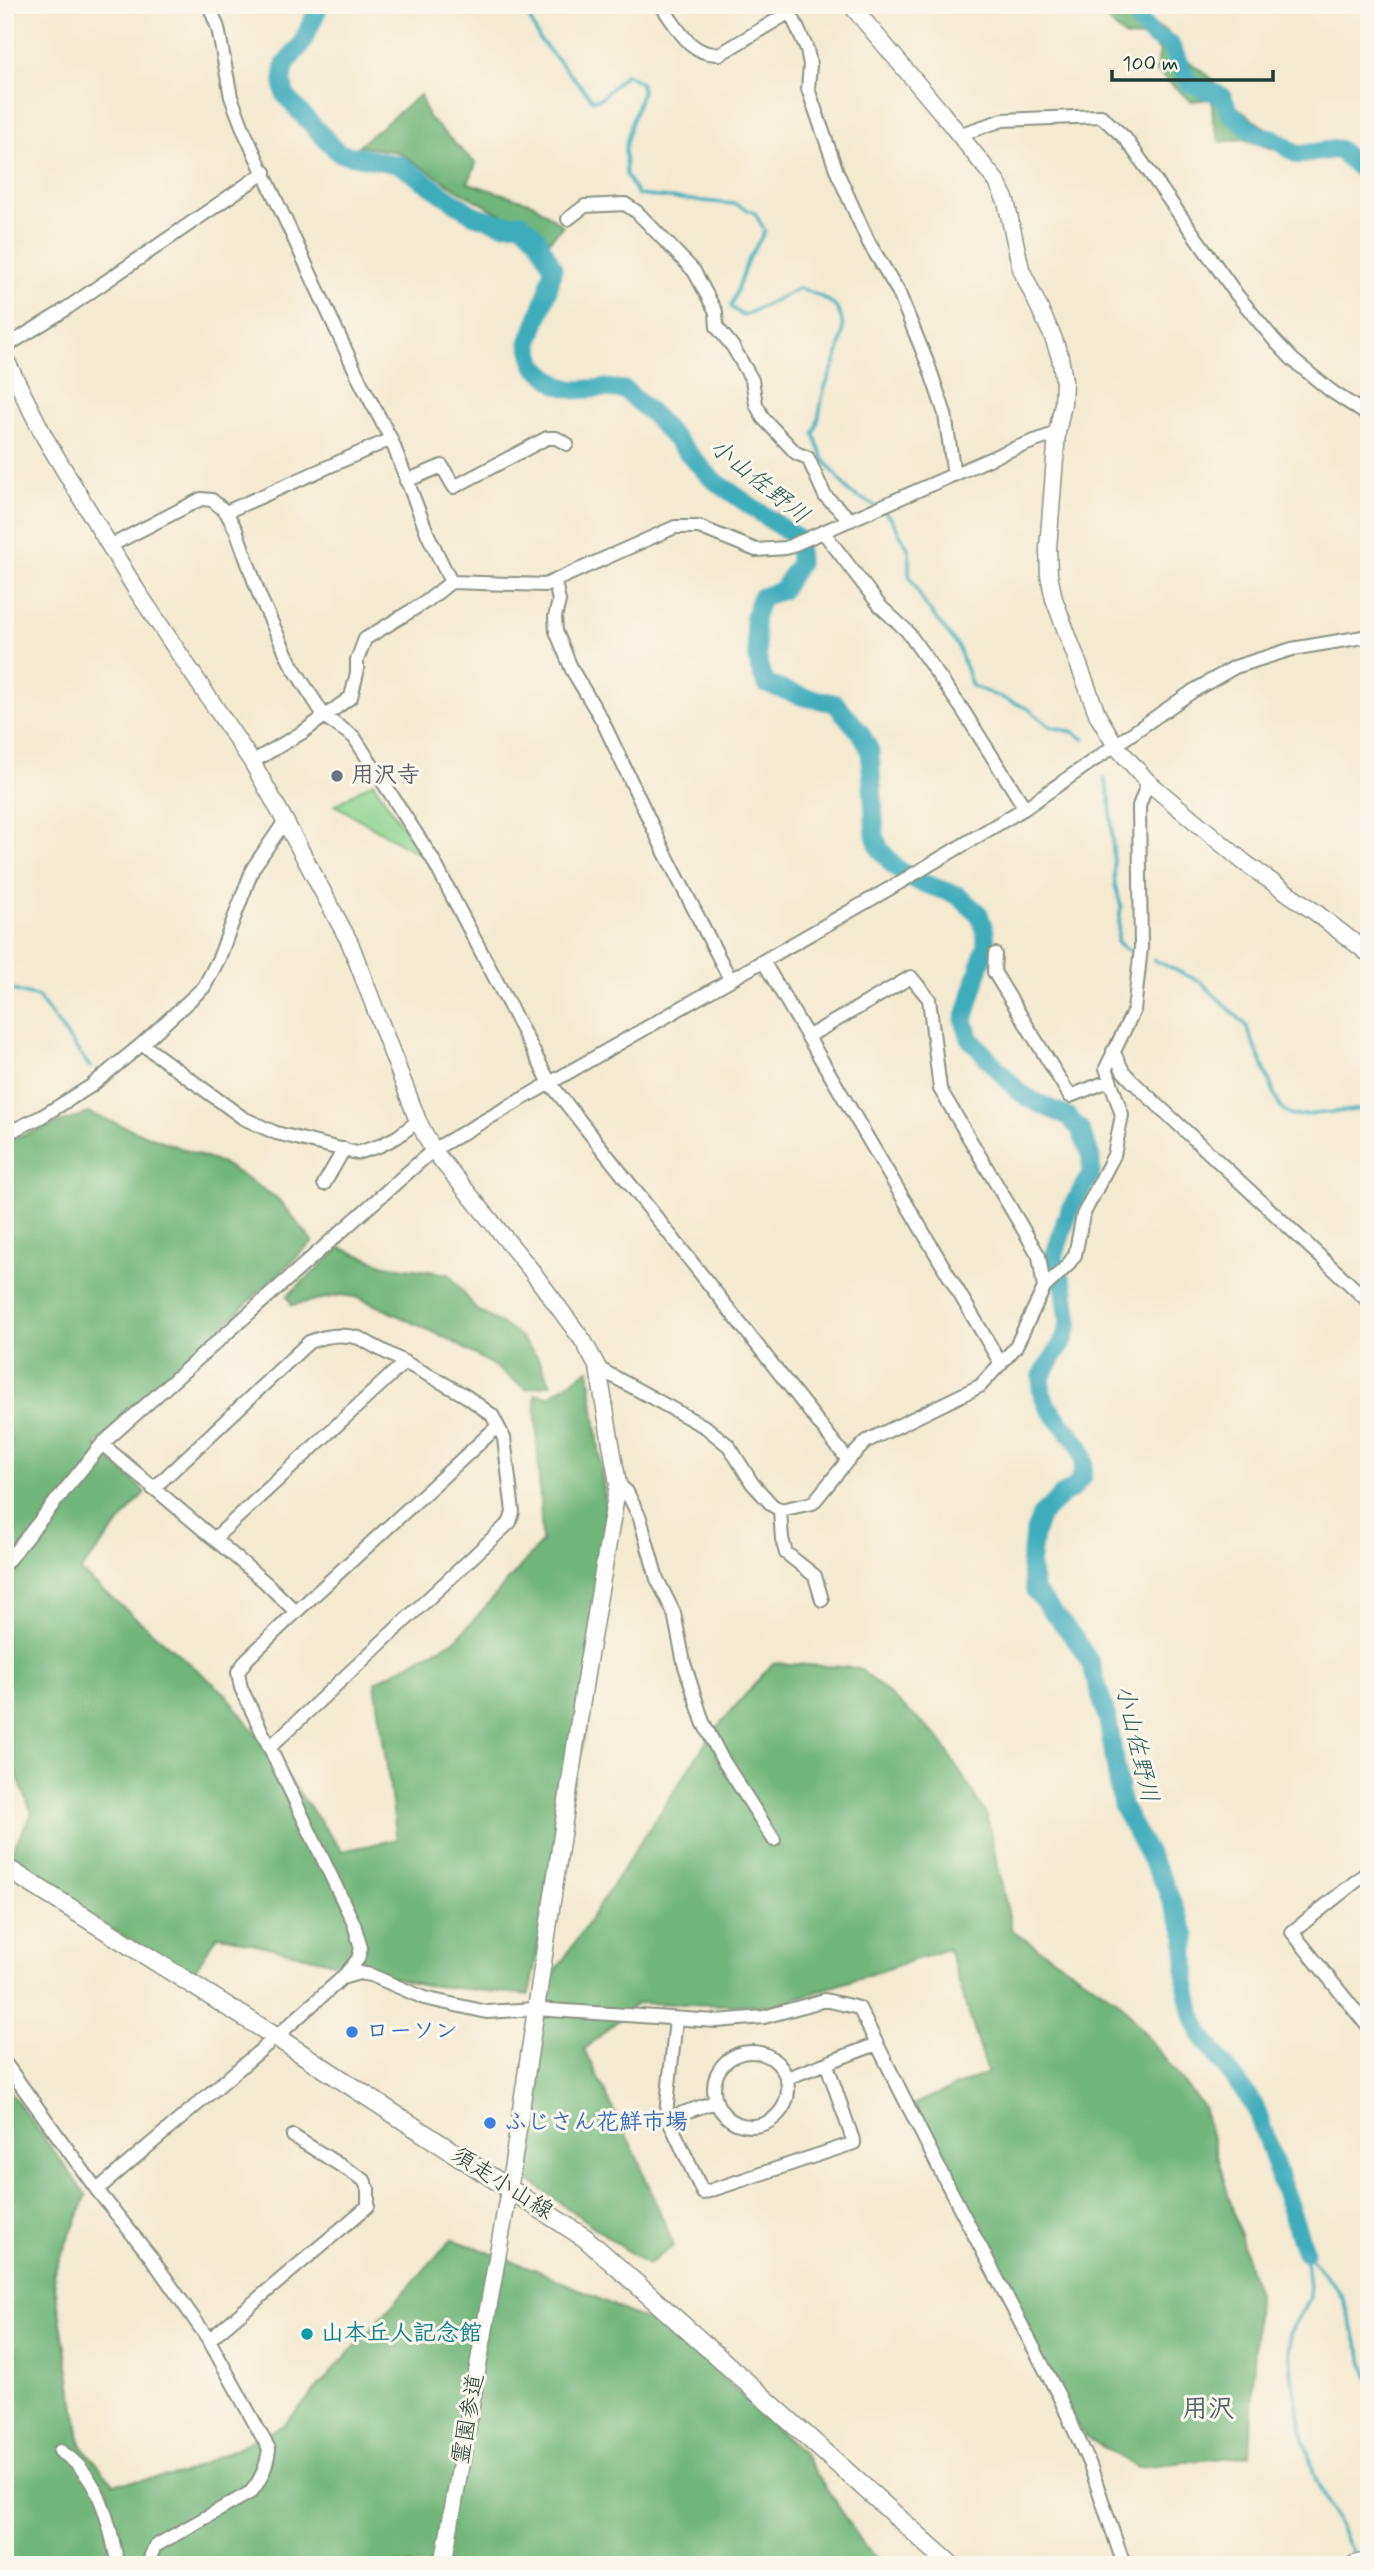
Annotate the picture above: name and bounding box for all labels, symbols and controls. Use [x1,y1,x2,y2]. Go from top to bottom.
scale bar [1112,38,1272,82]
text: 100 m [1122,50,1178,78]
water label: 小山佐野川 [703,432,815,532]
place label: 用沢寺 [351,761,420,791]
marker: 用沢寺 [329,768,345,784]
water label: 小山佐野川 [1107,1682,1165,1806]
place label: ローソン [366,2017,458,2047]
marker: ローソン [344,2024,360,2040]
place label: ふじさん花鮮市場 [504,2108,688,2138]
marker: ふじさん花鮮市場 [482,2115,498,2131]
street label: 須走小山線 [445,2141,559,2227]
place label: 山本丘人記念館 [321,2319,482,2349]
marker: 山本丘人記念館 [299,2326,315,2342]
street label: 霊園参道 [446,2371,492,2467]
district label: 用沢 [1182,2393,1234,2427]

